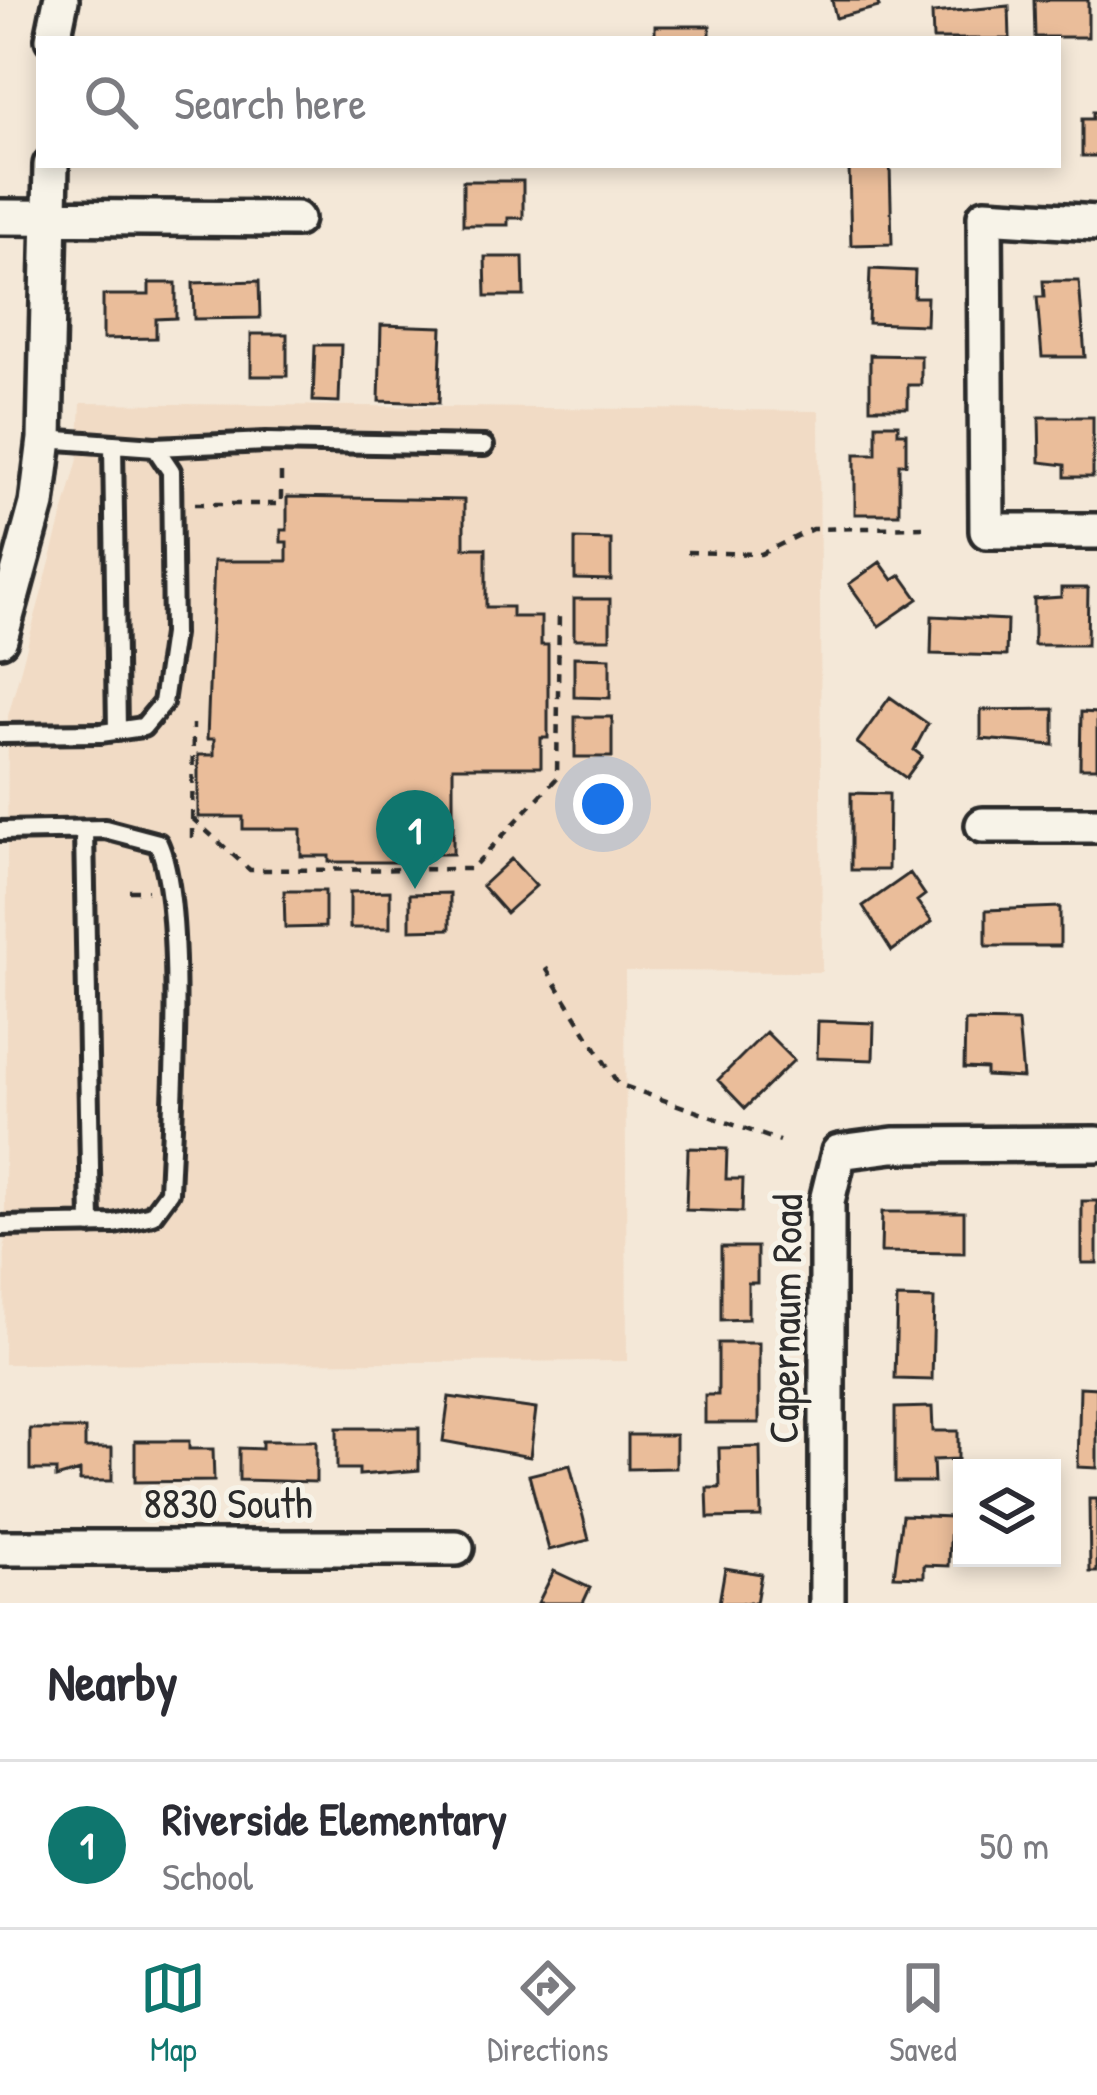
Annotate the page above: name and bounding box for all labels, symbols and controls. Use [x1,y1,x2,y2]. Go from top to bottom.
search box [36,36,1061,168]
icon: search [78,69,144,135]
text: Search here [174,72,366,133]
your location [573,774,633,834]
pin: 1 [376,790,454,889]
street label: Capernaum Road [754,1194,815,1444]
map controls [953,1459,1061,1567]
button: layers [953,1459,1061,1567]
street label: 8830 South [144,1474,312,1531]
text: Nearby [48,1647,178,1716]
text: Riverside Elementary [162,1788,507,1849]
text: 1 [80,1818,94,1871]
text: 50 m [980,1818,1049,1871]
text: School [162,1849,253,1902]
tab: Map [140,1955,206,2071]
tab: Directions [487,1955,609,2071]
tab: Saved [889,1955,957,2071]

